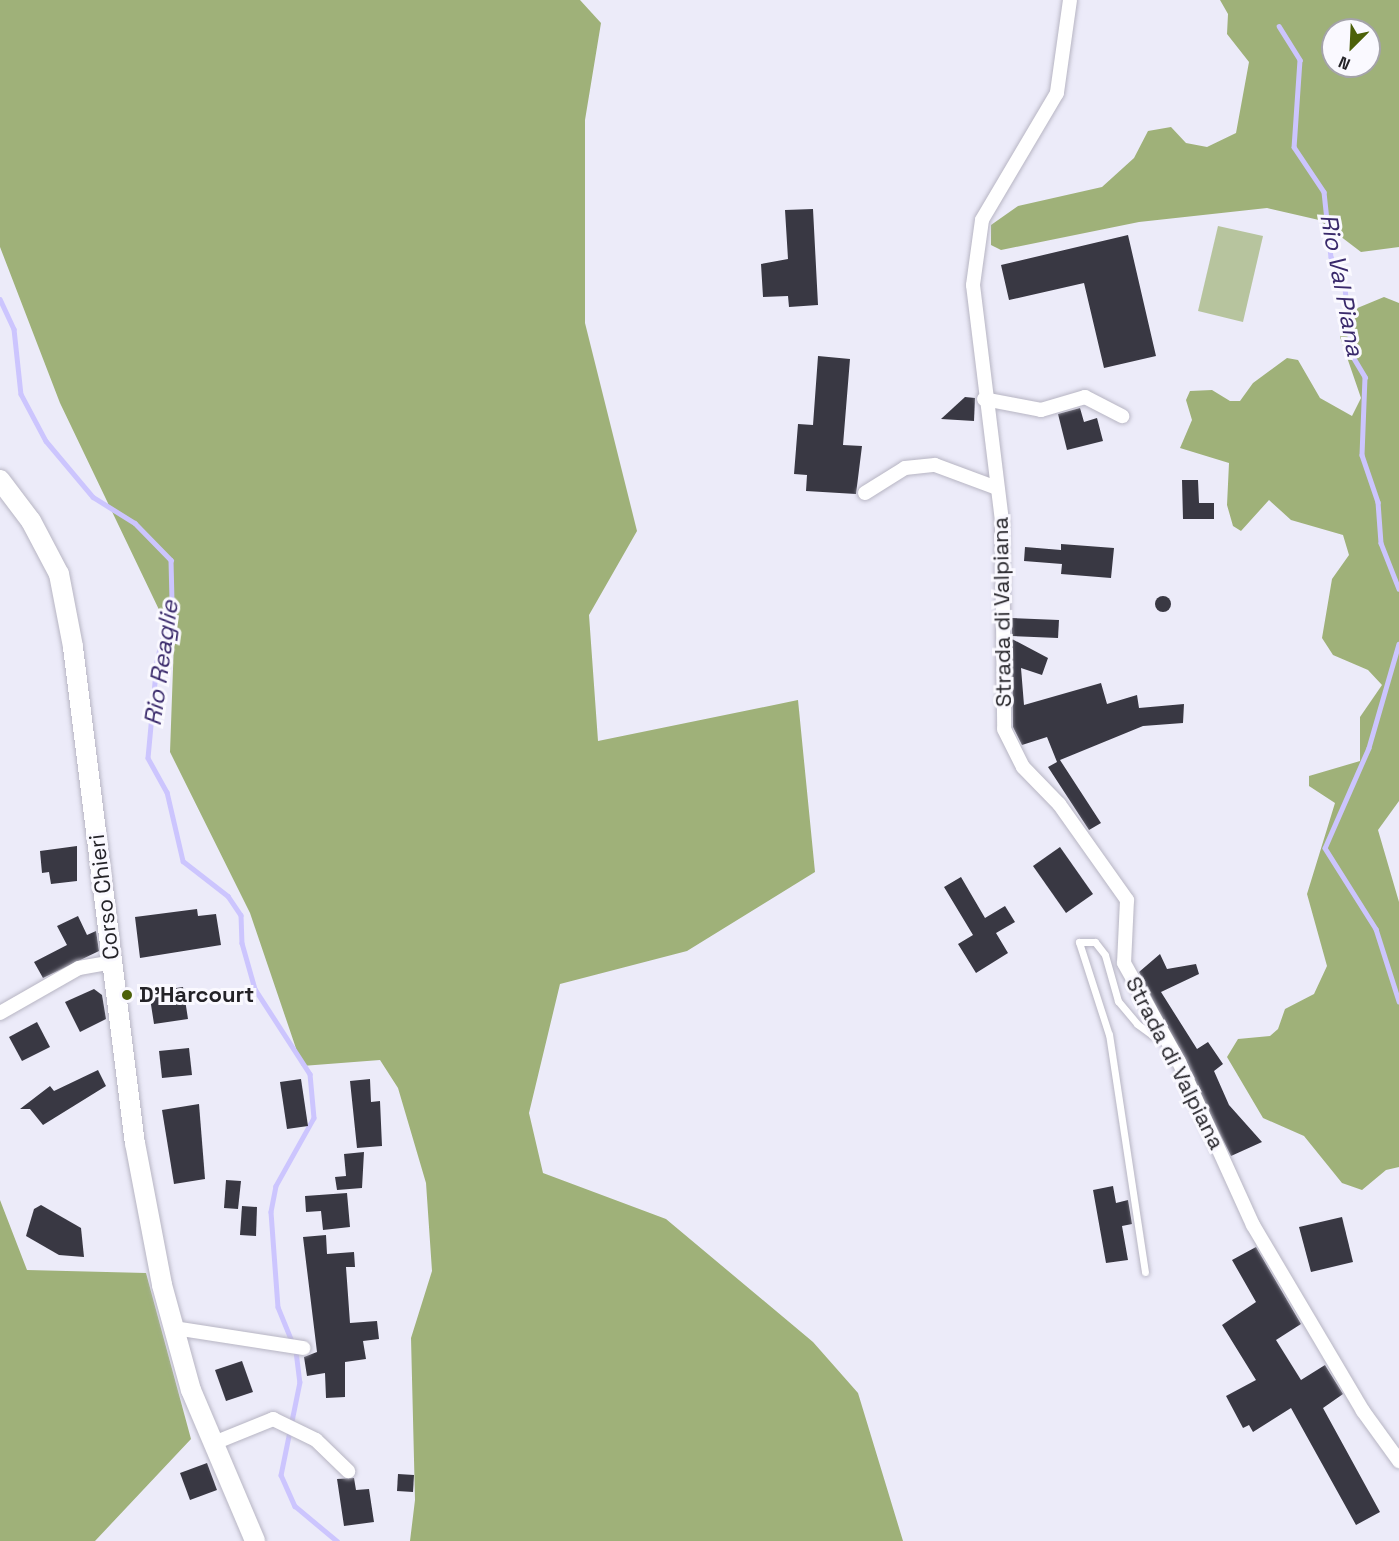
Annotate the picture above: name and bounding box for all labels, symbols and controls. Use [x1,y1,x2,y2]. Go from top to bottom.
north arrow [1321,18,1381,78]
text: N [1335,51,1353,75]
water label: Rio Val Piana [1314,211,1370,359]
street label: Strada di Valpiana [987,516,1017,708]
water label: Rio Reaglie [138,598,184,728]
street label: Corso Chieri [83,833,125,961]
street label: Strada di Valpiana [1120,972,1230,1154]
place label: D'Harcourt [139,982,254,1008]
marker: D'Harcourt [120,988,134,1002]

